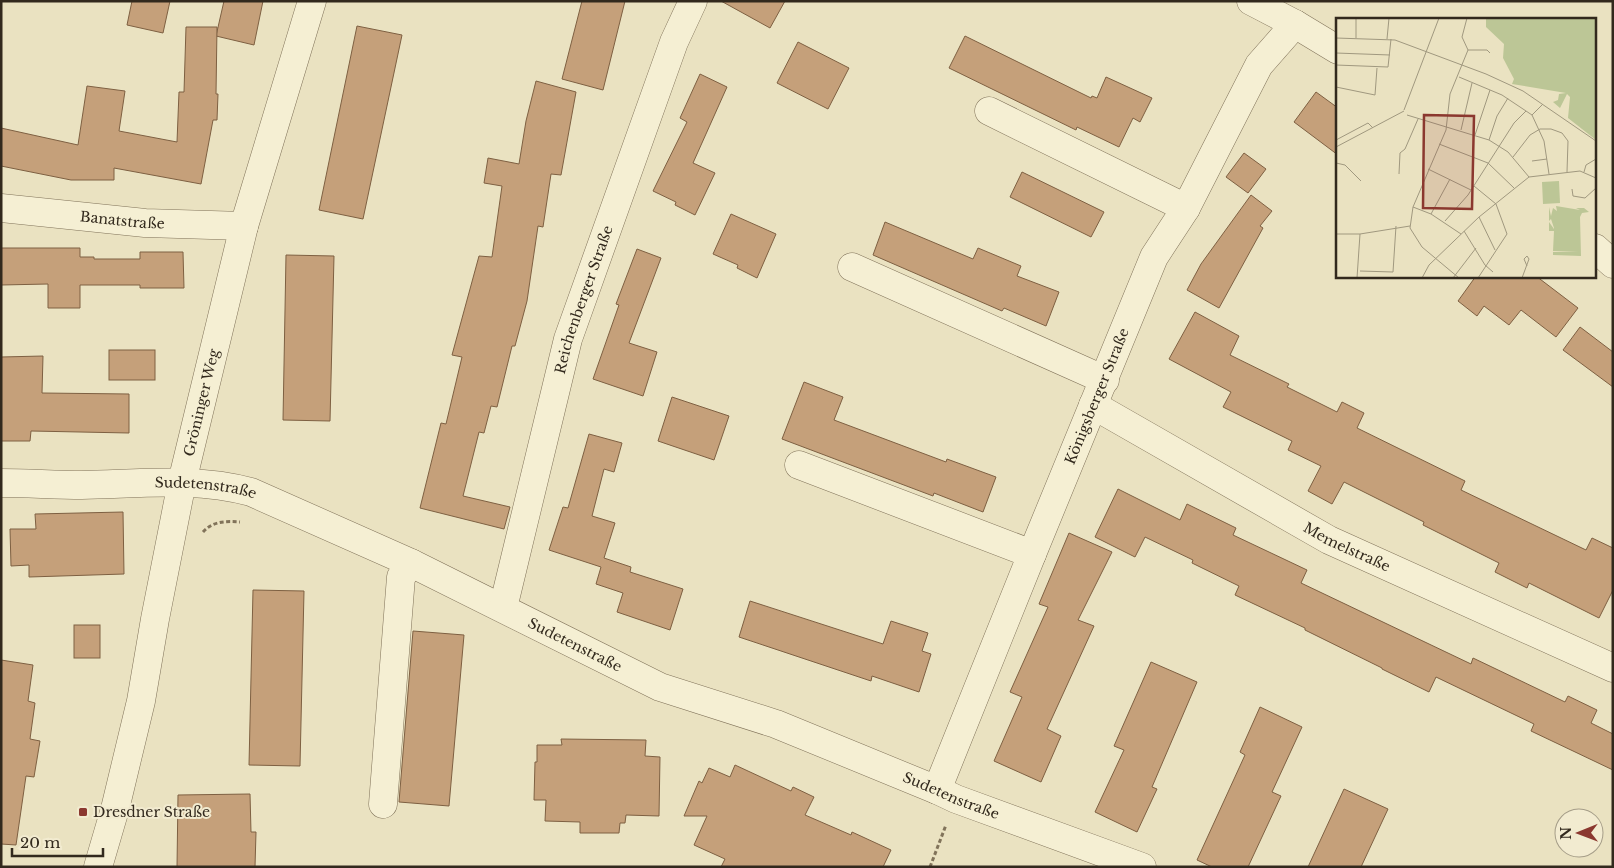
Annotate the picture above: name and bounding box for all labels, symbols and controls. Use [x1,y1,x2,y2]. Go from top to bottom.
inset map [1336,18,1596,278]
street label: Banatstraße [79,207,165,233]
street label: Reichenberger Straße [551,223,617,376]
street label: Königsberger Straße [1061,325,1133,467]
street label: Gröninger Weg [180,347,223,458]
street label: Sudetenstraße [155,473,260,502]
street label: Memelstraße [1300,518,1393,575]
street label: Sudetenstraße [525,614,625,676]
street label: Sudetenstraße [900,768,1002,823]
place label: Dresdner Straße [93,803,210,821]
marker: Dresdner Straße [77,806,89,818]
north arrow [1554,808,1604,858]
scale bar [12,826,104,858]
text: N [1557,826,1575,840]
text: 20 m [20,833,60,852]

